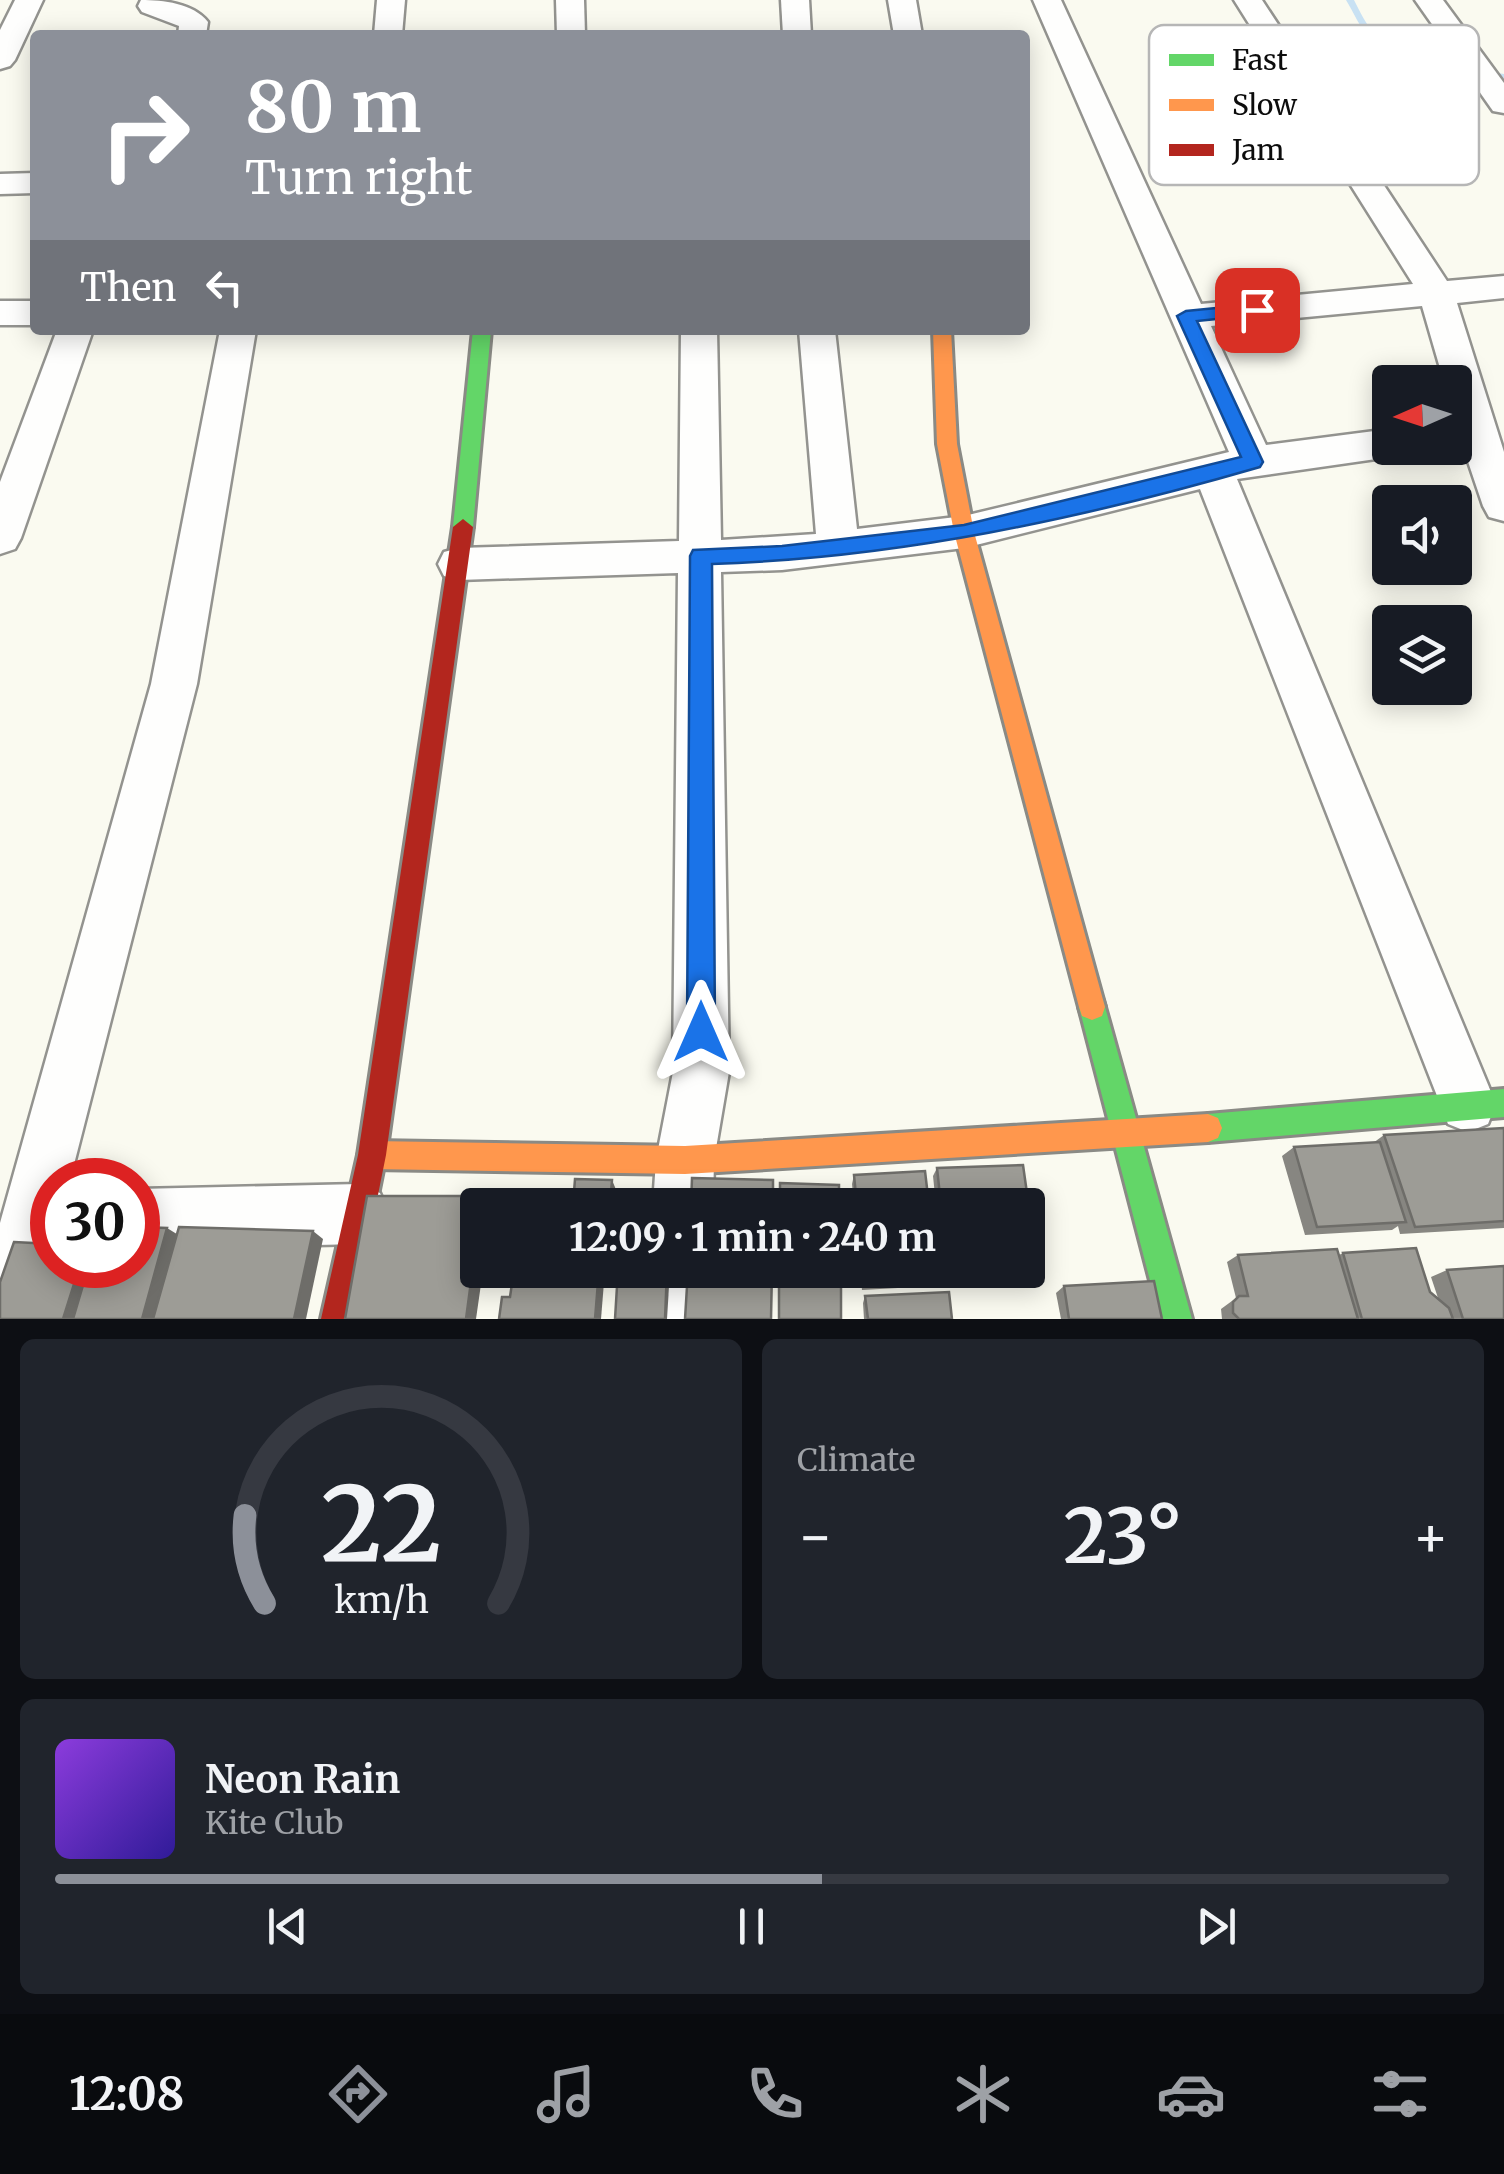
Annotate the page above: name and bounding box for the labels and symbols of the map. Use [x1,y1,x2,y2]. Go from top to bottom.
legend [1149,25,1479,185]
text: Fast [1232,42,1288,78]
text: Slow [1232,87,1297,123]
text: Jam [1231,132,1285,168]
pin [1215,268,1300,353]
north arrow [1372,365,1472,465]
position arrow [649,980,753,1084]
speed limit sign: 30 [30,1158,160,1288]

